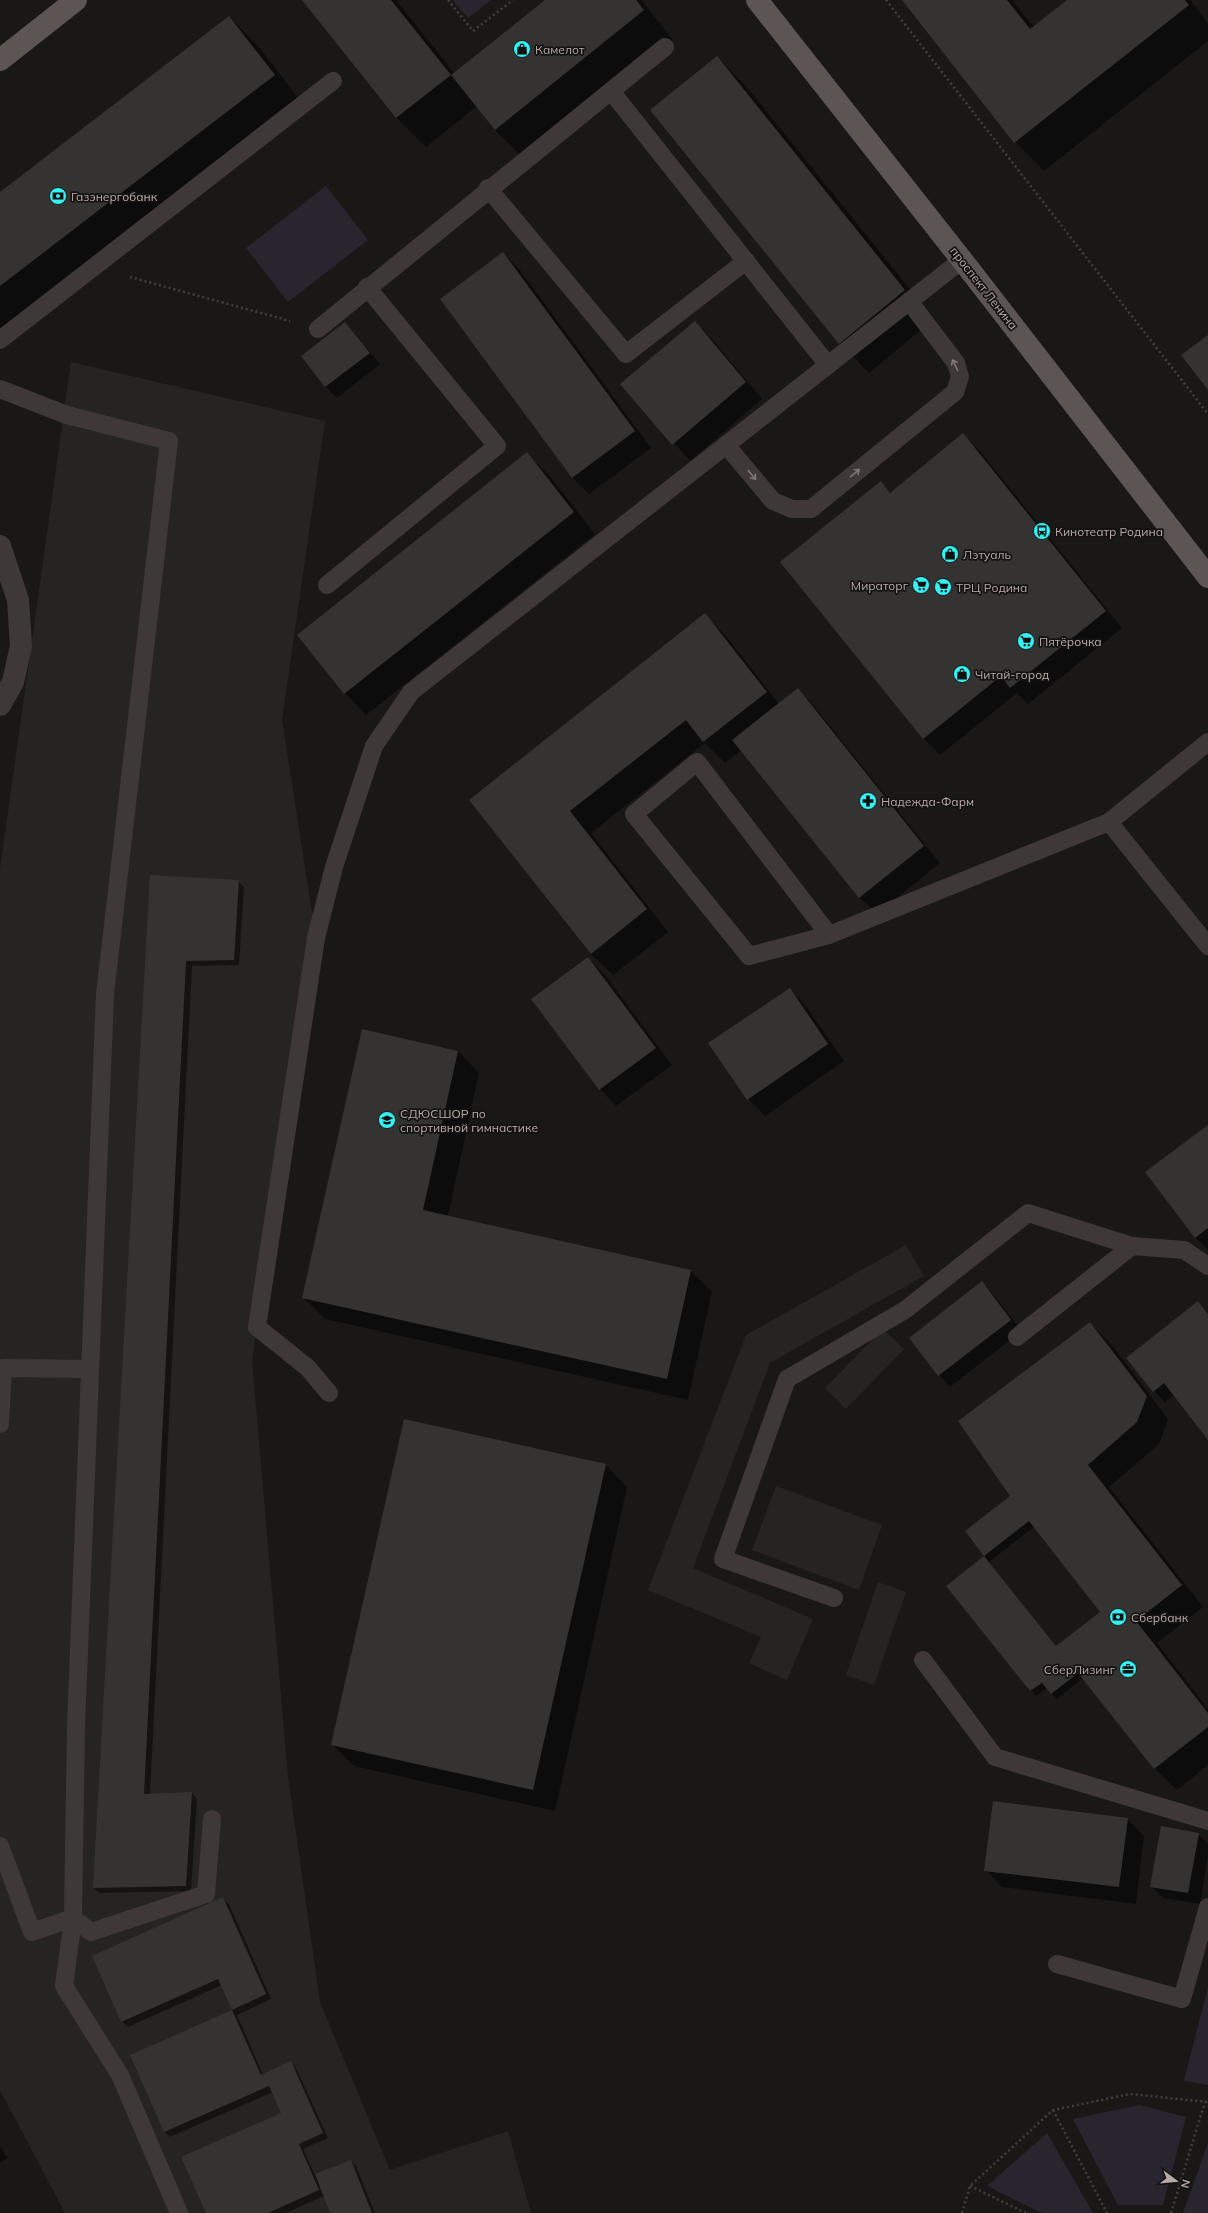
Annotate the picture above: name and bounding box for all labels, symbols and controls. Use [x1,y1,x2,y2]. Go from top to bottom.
shop icon: Камелот [512,39,532,59]
place label: Камелот [535,42,585,57]
bank icon: Газэнергобанк [48,186,68,206]
place label: Газэнергобанк [71,189,158,204]
street label: проспект Ленина [947,244,1021,332]
one-way arrow [951,359,958,371]
one-way arrow [850,469,860,478]
one-way arrow [747,470,756,480]
bus stop icon: Кинотеатр Родина [1032,521,1052,541]
place label: Кинотеатр Родина [1055,524,1163,539]
shop icon: Лэтуаль [940,544,960,564]
place label: Лэтуаль [963,547,1012,562]
supermarket icon: Мираторг [911,575,931,595]
supermarket icon: ТРЦ Родина [933,577,953,597]
place label: Мираторг [851,578,909,593]
place label: ТРЦ Родина [956,580,1027,595]
supermarket icon: Пятёрочка [1016,631,1036,651]
place label: Пятёрочка [1039,634,1102,649]
shop icon: Читай-город [952,664,972,684]
place label: Читай-город [975,667,1049,682]
pharmacy icon: Надежда-Фарм [858,791,878,811]
place label: Надежда-Фарм [881,794,974,809]
place label: СДЮСШОР по спортивной гимнастике [400,1106,538,1135]
school or university icon: СДЮСШОР по спортивной гимнастике [377,1110,397,1130]
bank icon: Сбербанк [1108,1607,1128,1627]
place label: Сбербанк [1131,1610,1189,1625]
office icon: СберЛизинг [1118,1659,1138,1679]
place label: СберЛизинг [1044,1662,1116,1677]
north arrow [1156,2161,1196,2201]
text: N [1178,2178,1193,2190]

